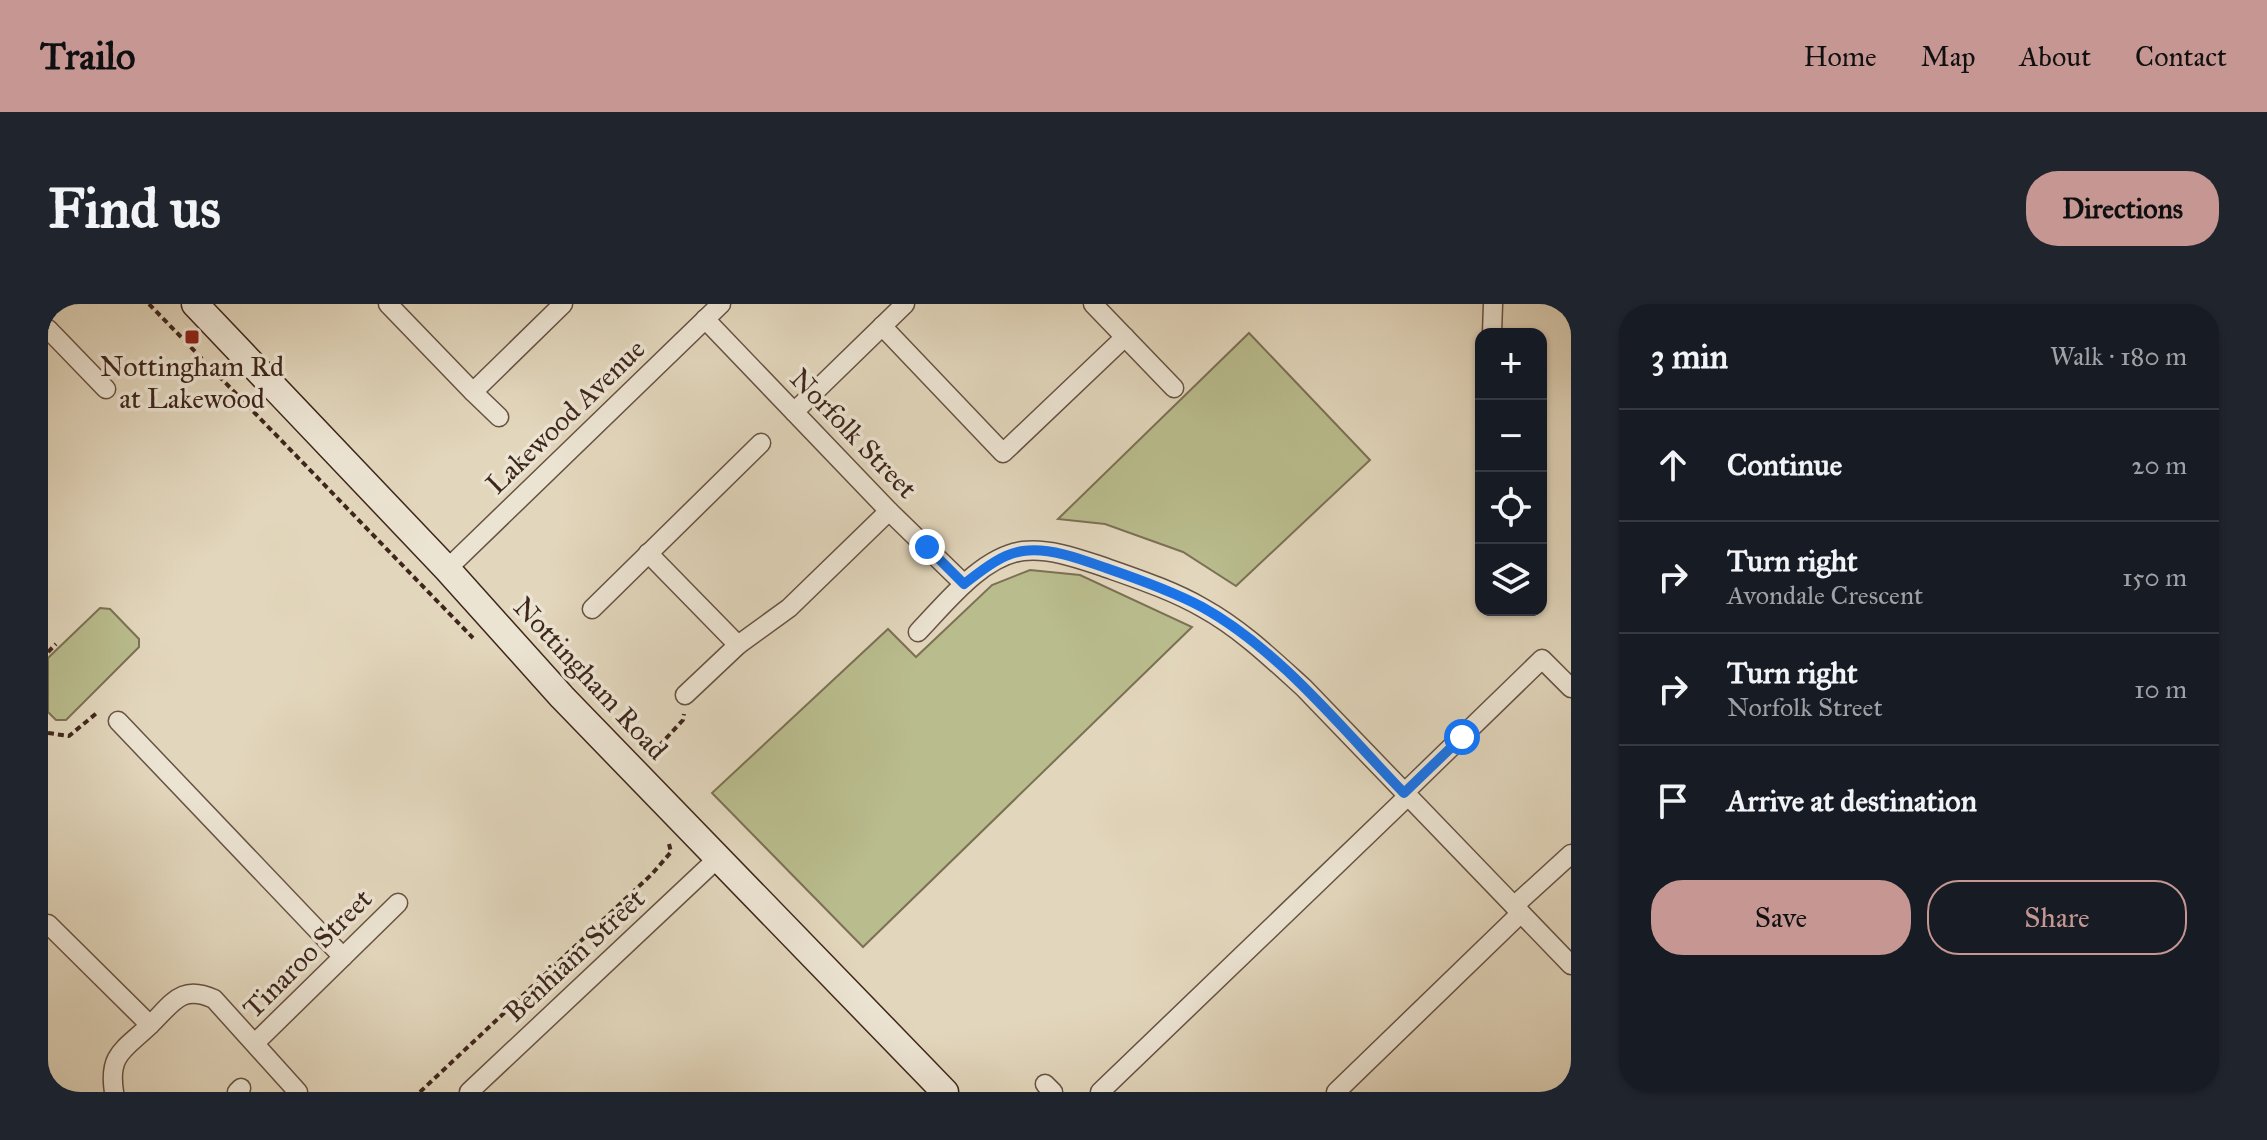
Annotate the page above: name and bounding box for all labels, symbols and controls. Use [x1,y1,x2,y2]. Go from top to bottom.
text: Trailo [40,33,135,79]
text: Home [1804,39,1877,74]
text: Map [1921,39,1975,74]
text: About [2019,39,2091,74]
text: Contact [2135,39,2227,74]
button: Directions [2026,171,2219,246]
text: Find us [48,174,221,242]
marker: Nottingham Rd at Lakewood [183,328,201,346]
map controls [1475,328,1547,616]
button: + [1475,328,1547,400]
street label: Lakewood Avenue [478,332,652,501]
text: 3 min [1651,336,1728,377]
text: Walk · 180 m [2050,340,2187,372]
place label: Nottingham Rd at Lakewood [100,349,284,416]
street label: Norfolk Street [783,361,924,506]
button: − [1475,400,1547,472]
icon: ahead [1651,443,1695,487]
text: Continue [1727,447,1842,483]
text: 20 m [2132,449,2187,481]
button: locate [1475,472,1547,544]
route end [909,529,945,565]
text: Turn right [1727,543,1858,579]
button: layers [1475,544,1547,616]
icon: right [1651,555,1695,599]
text: 150 m [2122,561,2187,593]
text: Avondale Crescent [1727,579,1923,611]
street label: Nottingham Road [506,590,675,767]
text: Turn right [1727,655,1858,691]
icon: right [1651,667,1695,711]
text: 10 m [2134,673,2187,705]
text: Norfolk Street [1727,691,1883,723]
route start [1444,719,1480,755]
icon: arrive [1651,779,1695,823]
text: Arrive at destination [1727,783,1977,819]
button: Save [1651,880,1911,955]
button: Share [1927,880,2187,955]
street label: Tinaroo Street [235,881,379,1025]
street label: Benhiam Street [497,881,652,1029]

